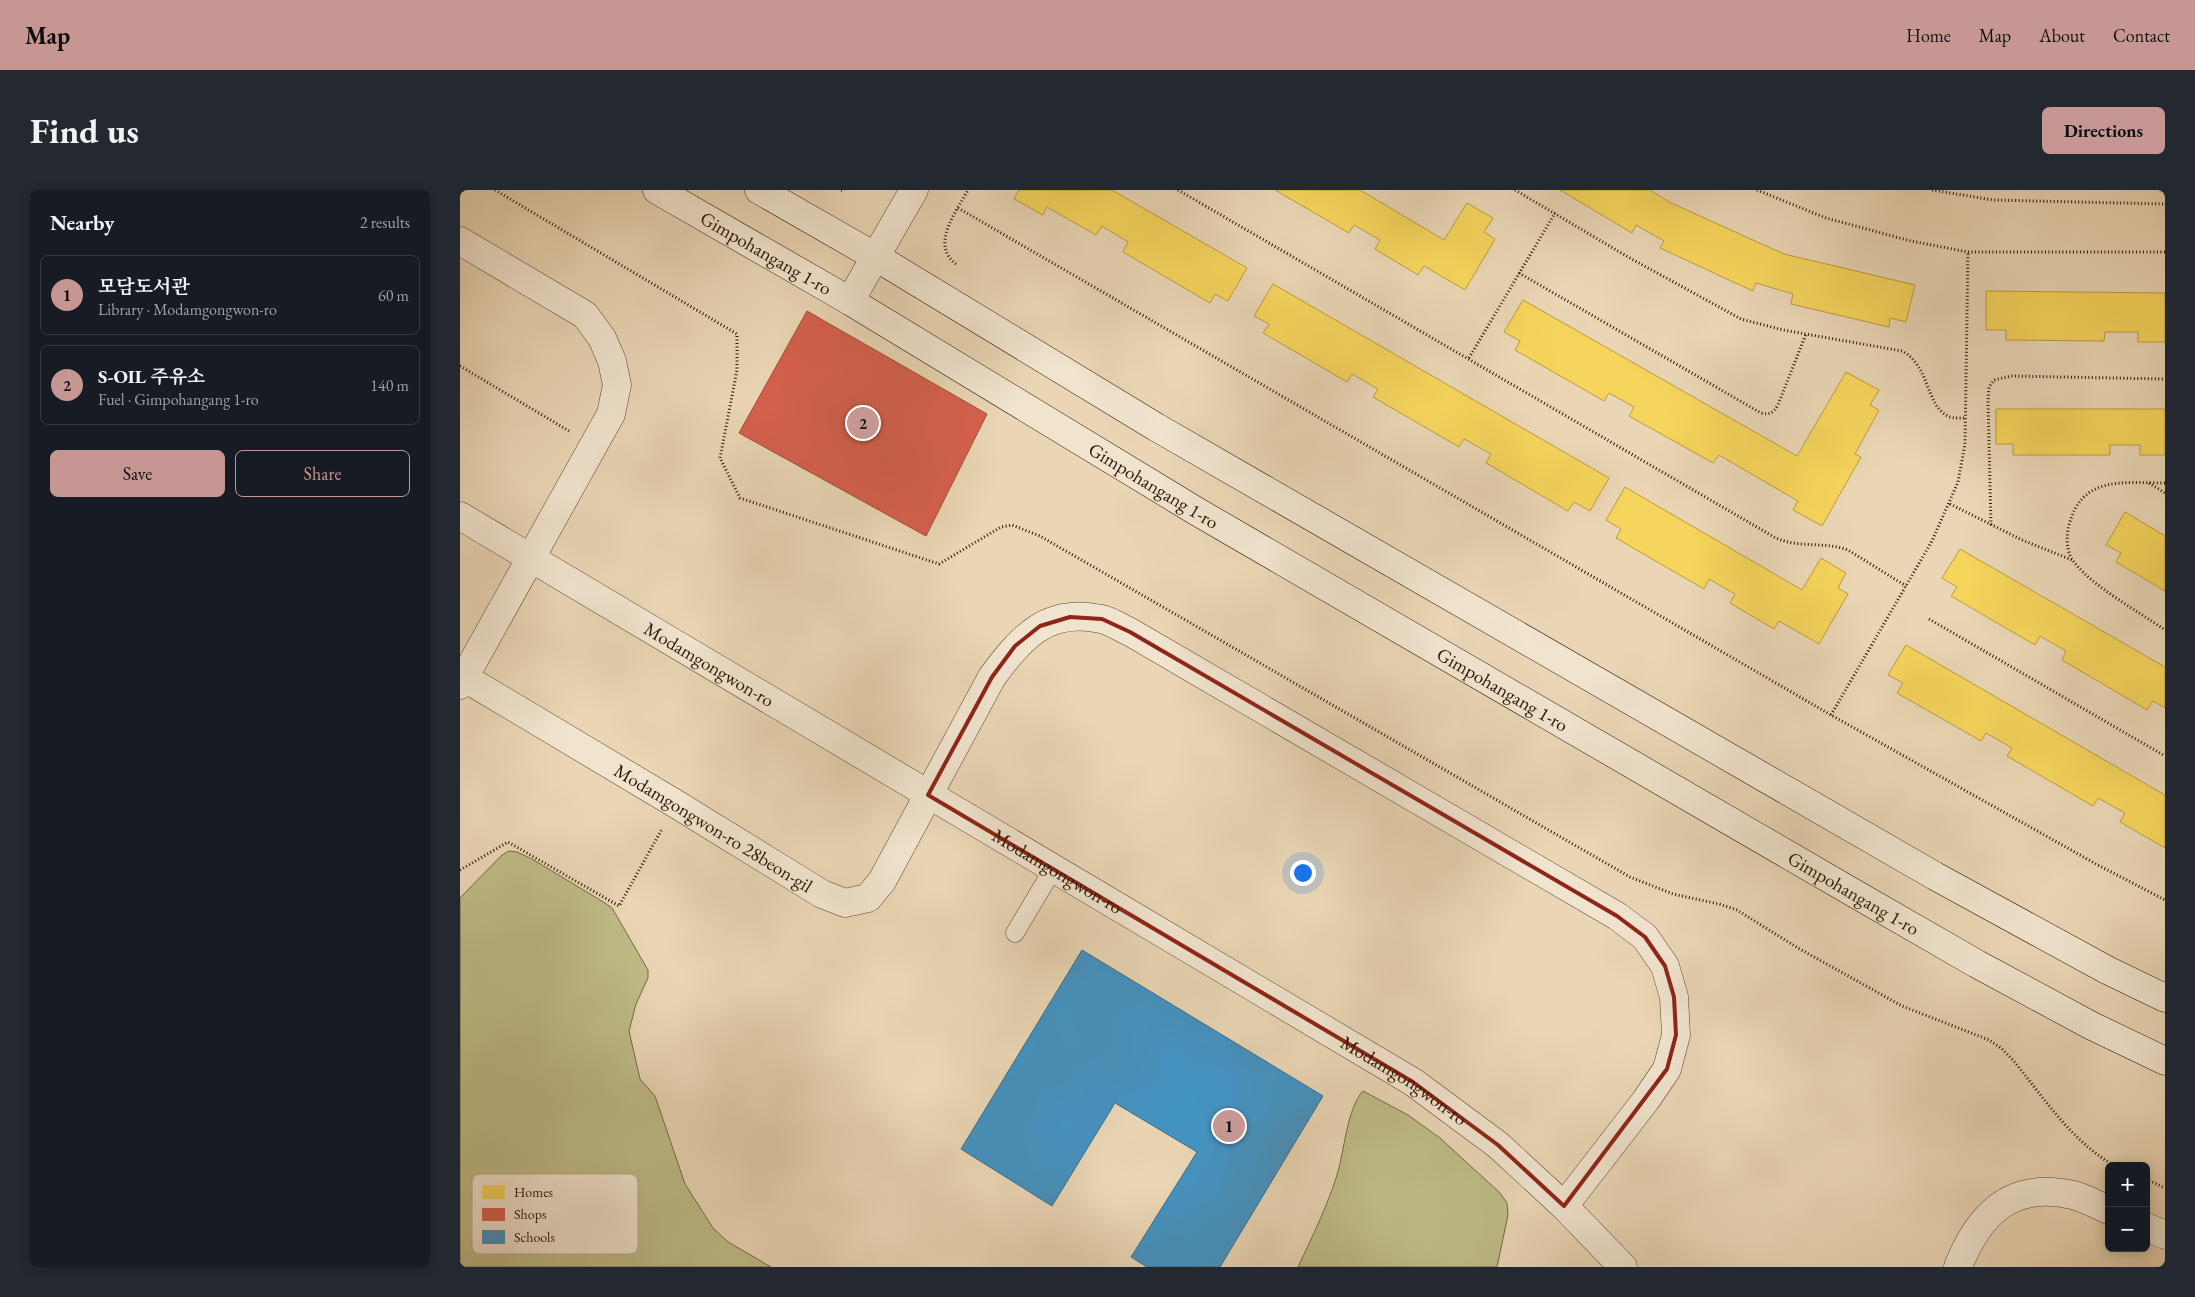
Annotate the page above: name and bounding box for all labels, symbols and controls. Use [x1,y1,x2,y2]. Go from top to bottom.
text: Map [25,20,70,51]
text: Home [1906,24,1951,47]
text: Map [1979,24,2011,47]
text: About [2039,24,2085,47]
text: Contact [2113,24,2170,47]
button: Directions [2042,107,2165,154]
text: Find us [30,108,139,153]
street label: Gimpohangang 1-ro [696,206,836,301]
text: Nearby [50,209,114,236]
text: 2 results [360,212,410,233]
text: 모담도서관 [98,274,190,299]
text: 1 [63,285,71,306]
text: 60 m [378,285,409,306]
text: Library · Modamgongwon-ro [98,299,277,320]
text: S-OIL 주유소 [98,364,205,389]
text: 2 [63,375,71,396]
text: 140 m [370,375,409,396]
text: Fuel · Gimpohangang 1-ro [98,389,259,410]
pin: 2 [847,404,879,442]
street label: Gimpohangang 1-ro [1084,437,1223,535]
button: Save [50,450,225,497]
button: Share [235,450,410,497]
street label: Modamgongwon-ro [639,616,779,713]
street label: Gimpohangang 1-ro [1432,642,1573,737]
street label: Modamgongwon-ro 28beon-gil [609,758,818,899]
street label: Modamgongwon-ro [988,823,1127,920]
street label: Gimpohangang 1-ro [1783,846,1924,941]
your location [1290,860,1316,886]
street label: Modamgongwon-ro [1336,1030,1472,1131]
pin: 1 [1213,1107,1245,1145]
map controls [2105,1162,2150,1252]
button: + [2105,1162,2150,1207]
legend [472,1174,638,1254]
text: Homes [514,1183,554,1201]
text: Shops [514,1205,547,1223]
button: − [2105,1207,2150,1252]
text: Schools [514,1228,555,1246]

